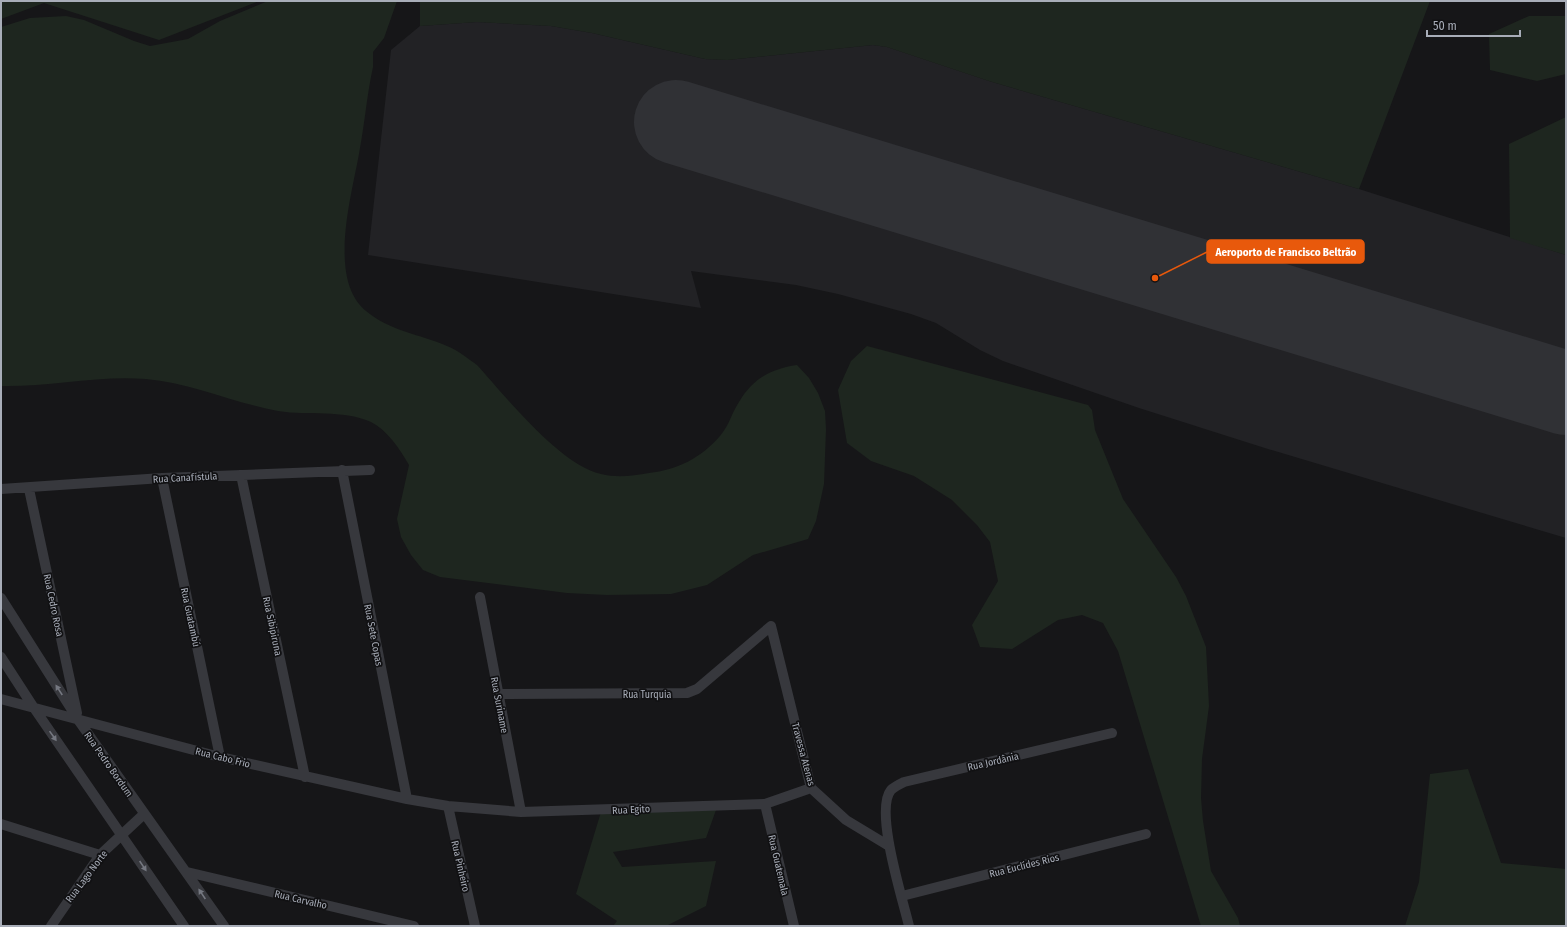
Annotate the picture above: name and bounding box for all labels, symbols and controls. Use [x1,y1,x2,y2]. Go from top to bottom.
scale bar [1427,12,1520,38]
text: 50 m [1433,19,1457,33]
callout: Aeroporto de Francisco Beltrão [1207,240,1364,263]
text: Aeroporto de Francisco Beltrão [1215,246,1357,259]
street label: Rua Canafístula [153,469,218,486]
street label: Rua Cedro Rosa [41,573,66,638]
street label: Rua Guatambú [178,586,203,648]
street label: Rua Sibipiruna [260,596,284,657]
street label: Rua Sete Copas [361,603,385,667]
street label: Rua Suriname [488,676,510,734]
one-way arrow [56,684,63,696]
street label: Rua Turquia [623,689,671,701]
street label: Travessa Atenas [789,721,817,787]
street label: Rua Pedro Bordum [81,730,135,799]
one-way arrow [49,731,57,742]
street label: Rua Cabo Frio [194,745,251,771]
street label: Rua Jordânia [966,750,1020,774]
street label: Rua Egito [612,803,650,817]
street label: Rua Guatemala [765,834,791,897]
street label: Rua Pinheiro [448,839,472,893]
street label: Rua Lago Norte [63,848,110,905]
street label: Rua Euclídes Rios [988,851,1060,880]
one-way arrow [139,861,147,871]
one-way arrow [198,888,206,899]
street label: Rua Carvalho [273,888,328,912]

